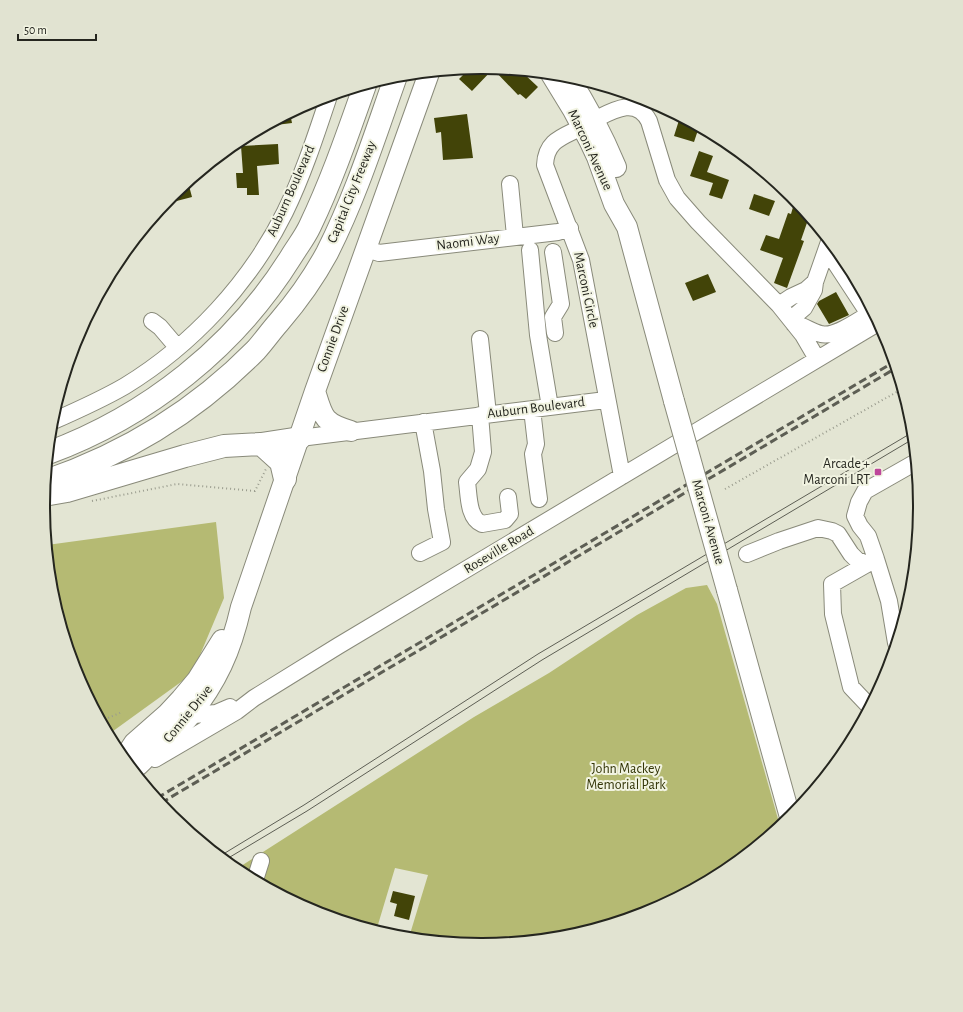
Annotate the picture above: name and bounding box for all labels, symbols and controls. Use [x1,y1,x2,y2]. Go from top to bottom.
scale bar [18,16,96,42]
text: 50 m [24,24,47,36]
street label: Marconi Avenue [565,107,615,193]
street label: Capital City Freeway [325,139,379,245]
street label: Auburn Boulevard [265,143,317,239]
street label: Naomi Way [436,231,500,253]
street label: Marconi Circle [571,251,601,329]
street label: Connie Drive [315,304,351,374]
street label: Auburn Boulevard [486,395,586,421]
place label: Arcade + Marconi LRT [803,457,870,487]
marker: Arcade + Marconi LRT [873,467,883,477]
street label: Marconi Avenue [689,478,727,566]
street label: Roseville Road [462,524,536,576]
street label: Connie Drive [161,683,215,745]
park label: John Mackey Memorial Park [586,762,666,792]

